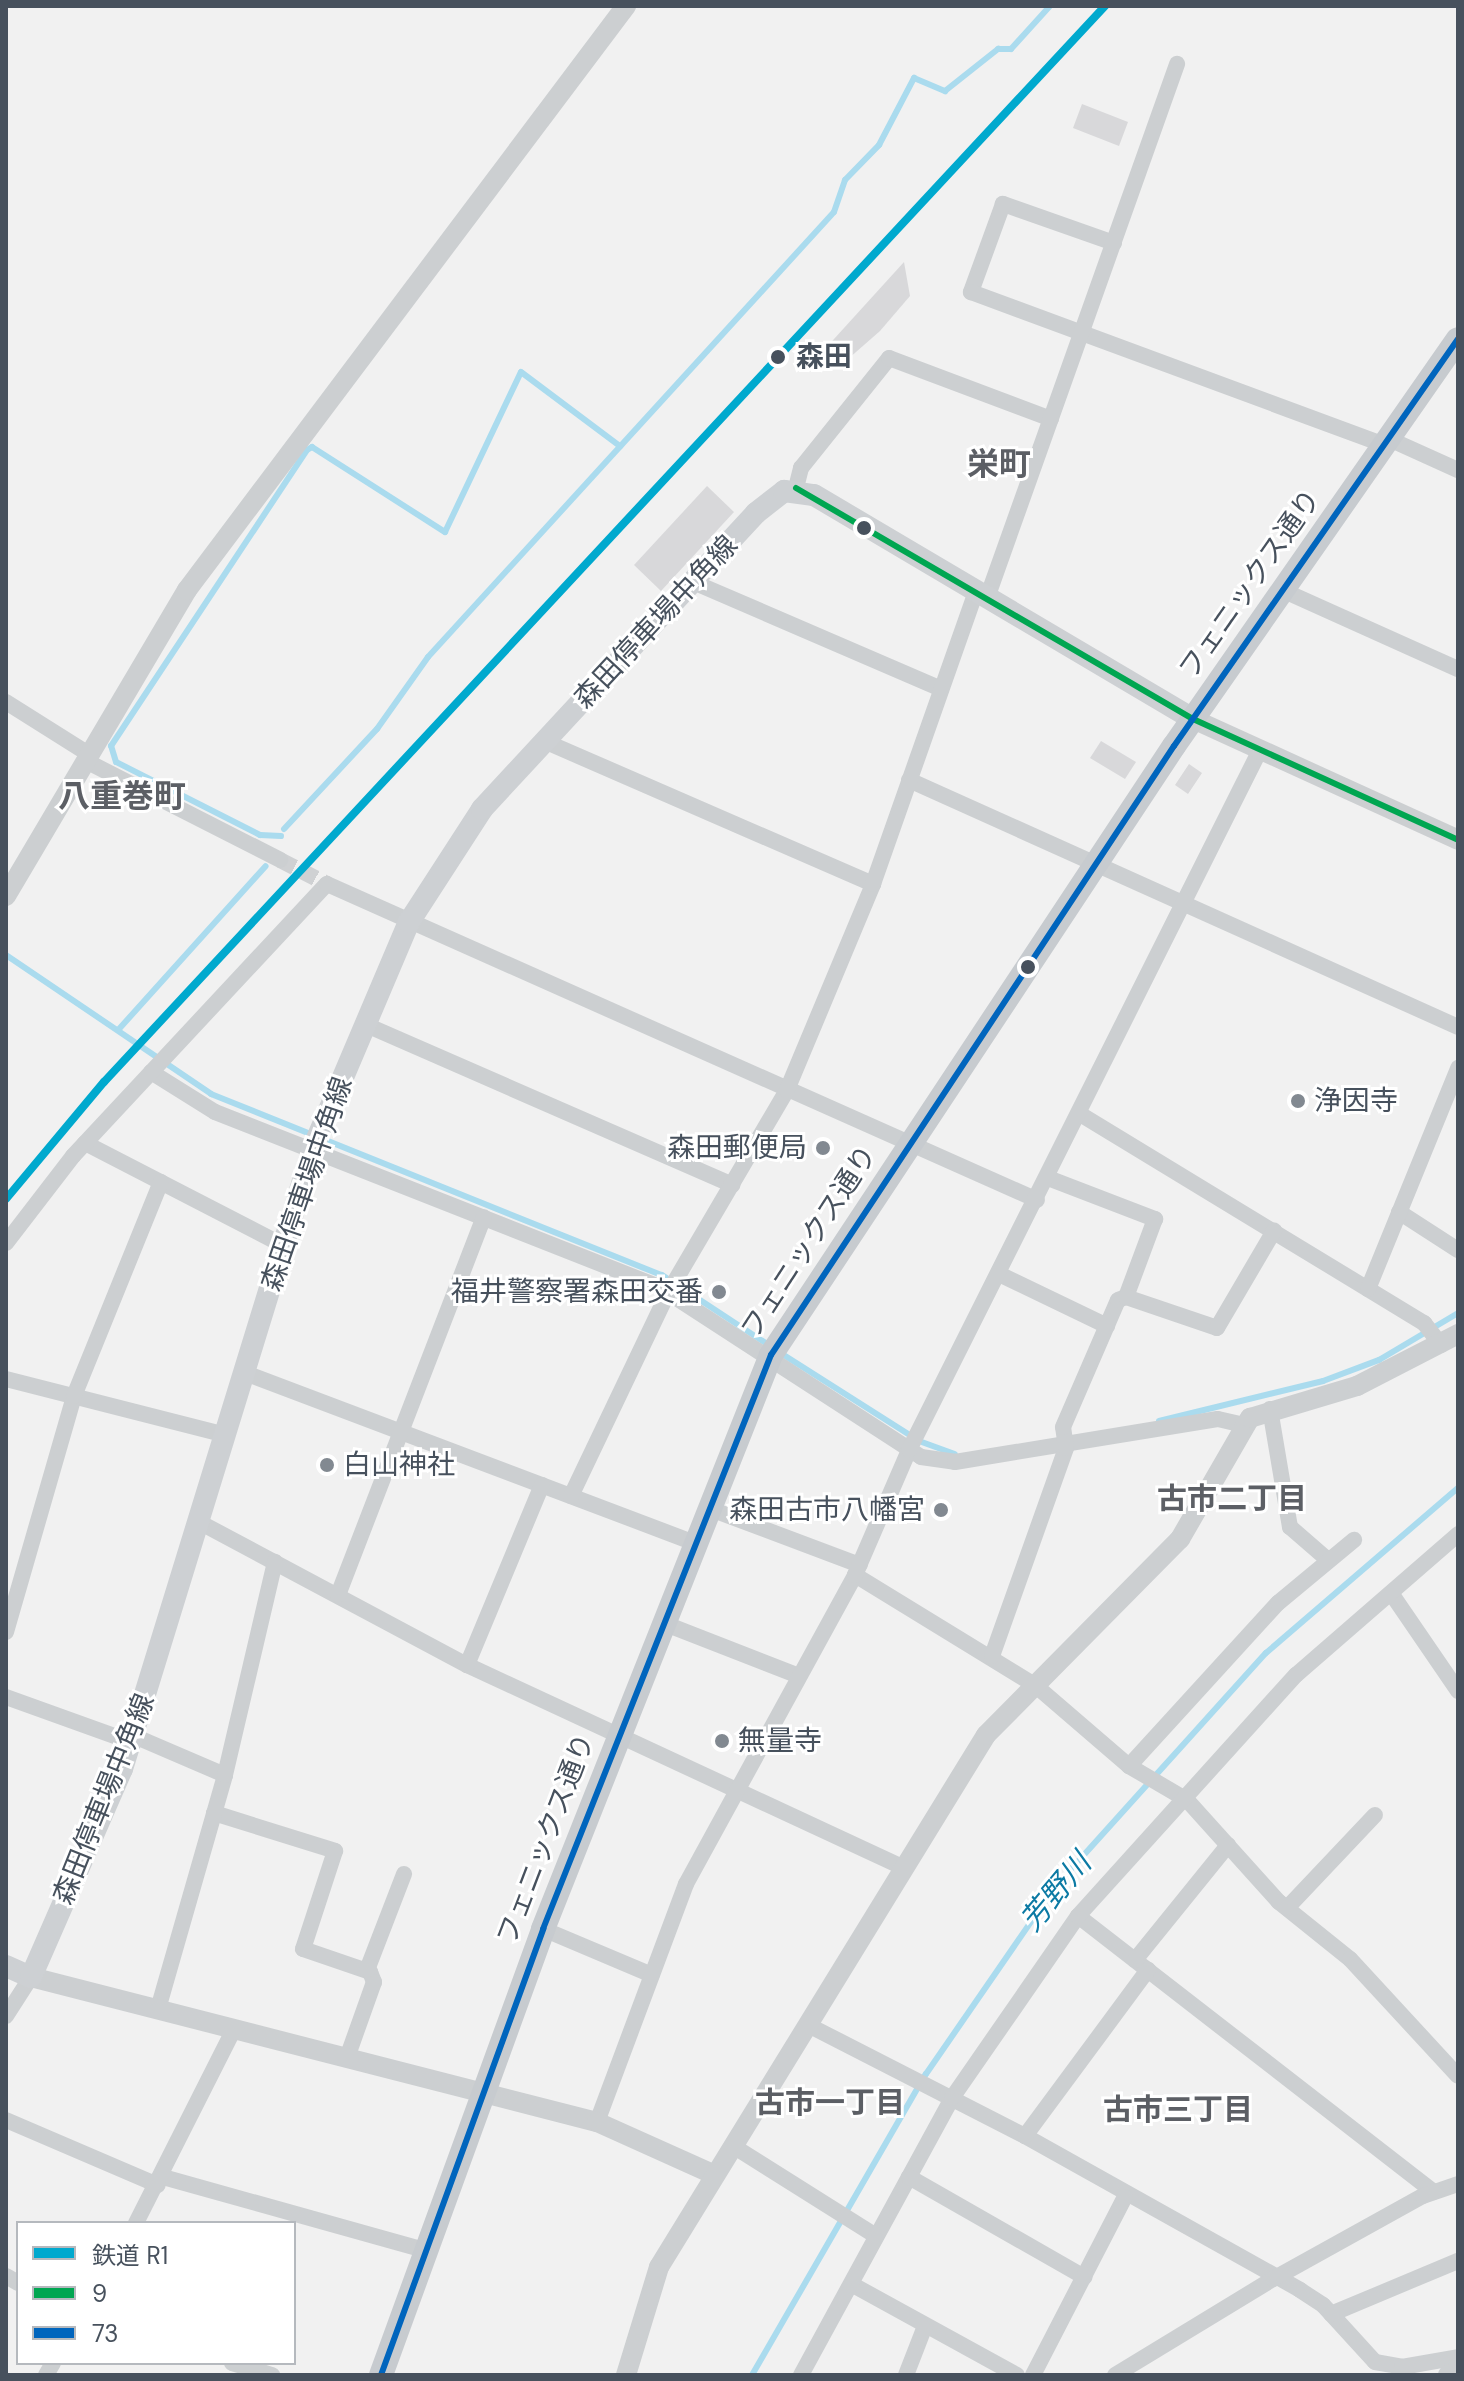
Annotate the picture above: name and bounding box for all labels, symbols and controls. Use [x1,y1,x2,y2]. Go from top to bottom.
place label: 森田 [796,340,852,374]
marker: 森田 [767,346,789,368]
district label: 栄町 [967,445,1031,483]
street label: フェニックス通り [1172,483,1328,685]
unlabelled marker [856,520,872,536]
street label: 森田停車場中角線 [567,529,745,715]
district label: 八重巻町 [58,777,186,815]
unlabelled marker [1020,959,1036,975]
street label: 森田停車場中角線 [255,1073,359,1295]
place label: 浄因寺 [1314,1084,1398,1118]
marker: 浄因寺 [1289,1092,1307,1110]
place label: 森田郵便局 [667,1131,807,1165]
street label: フェニックス通り [734,1139,884,1345]
marker: 森田郵便局 [814,1139,832,1157]
place label: 福井警察署森田交番 [451,1275,703,1309]
marker: 福井警察署森田交番 [710,1283,728,1301]
place label: 白山神社 [343,1448,455,1482]
marker: 白山神社 [318,1456,336,1474]
district label: 古市二丁目 [1157,1481,1307,1517]
place label: 森田古市八幡宮 [729,1493,925,1527]
marker: 森田古市八幡宮 [932,1501,950,1519]
street label: 森田停車場中角線 [46,1689,162,1909]
place label: 無量寺 [738,1724,822,1758]
street label: フェニックス通り [490,1728,602,1950]
marker: 無量寺 [713,1732,731,1750]
water label: 芳野川 [1013,1846,1099,1938]
district label: 古市一丁目 [755,2085,905,2121]
district label: 古市三丁目 [1103,2092,1253,2128]
legend [16,2221,296,2365]
text: 鉄道 R1 [92,2240,168,2271]
text: 9 [92,2278,107,2309]
text: 73 [92,2318,118,2349]

